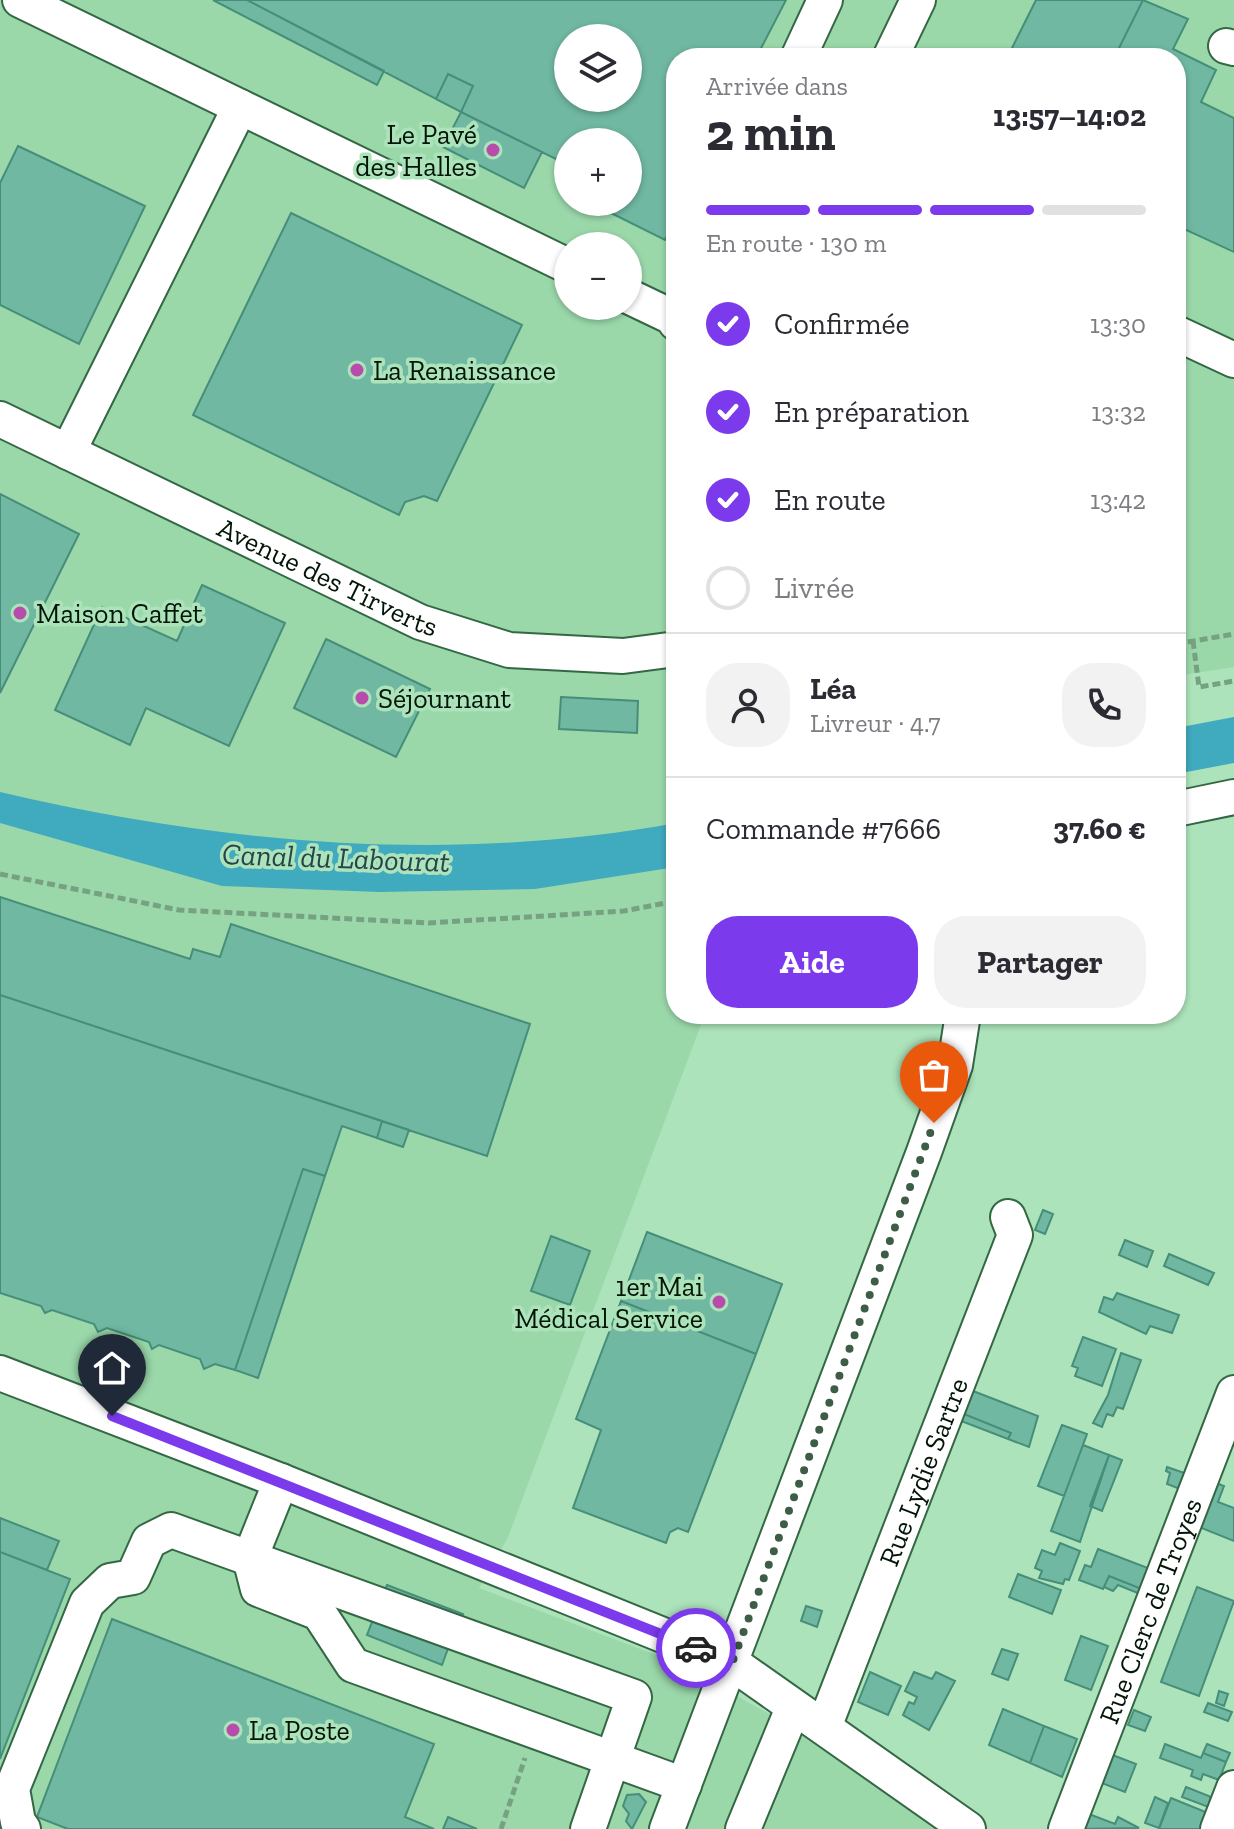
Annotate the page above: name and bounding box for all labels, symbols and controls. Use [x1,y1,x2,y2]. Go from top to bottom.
map controls [554,24,642,320]
button: layers [554,24,642,112]
text: Arrivée dans [706,70,848,102]
text: 13:57–14:02 [993,98,1146,134]
text: 2 min [706,101,836,163]
place label: Le Pavé des Halles [355,118,477,183]
button: + [554,128,642,216]
marker: Le Pavé des Halles [484,141,502,159]
text: En route · 130 m [706,227,886,259]
button: − [554,232,642,320]
icon: check [706,302,750,346]
text: Confirmée [774,306,910,342]
text: 13:30 [1090,308,1146,340]
place label: La Renaissance [373,354,556,387]
marker: La Renaissance [348,361,366,379]
icon: check [706,390,750,434]
text: En préparation [774,394,969,430]
text: 13:32 [1091,396,1146,428]
icon: check [706,478,750,522]
text: En route [774,482,886,518]
text: 13:42 [1090,484,1146,516]
street label: Avenue des Tirverts [212,510,442,643]
text: Livrée [774,570,854,606]
place label: Maison Caffet [36,597,204,630]
marker: Maison Caffet [11,604,29,622]
button: person [706,663,790,747]
button: phone [1062,663,1146,747]
text: Léa [810,671,856,707]
place label: Séjournant [378,682,512,715]
marker: Séjournant [353,689,371,707]
text: Livreur · 4.7 [810,707,941,739]
text: Commande #7666 [706,811,941,847]
text: 37.60 € [1053,811,1146,847]
water label: Canal du Labourat [221,836,451,880]
button: Aide [706,916,918,1008]
button: Partager [934,916,1146,1008]
pin [900,1041,968,1123]
icon: bag [912,1053,956,1097]
place label: 1er Mai Médical Service [514,1270,703,1335]
marker: 1er Mai Médical Service [710,1293,728,1311]
pin [78,1334,146,1416]
icon: home [90,1346,134,1390]
street label: Rue Lydie Sartre [872,1373,975,1570]
street label: Rue Clerc de Troyes [1092,1493,1208,1728]
courier [656,1608,736,1688]
icon: car [674,1626,718,1670]
place label: La Poste [249,1714,350,1747]
marker: La Poste [224,1721,242,1739]

